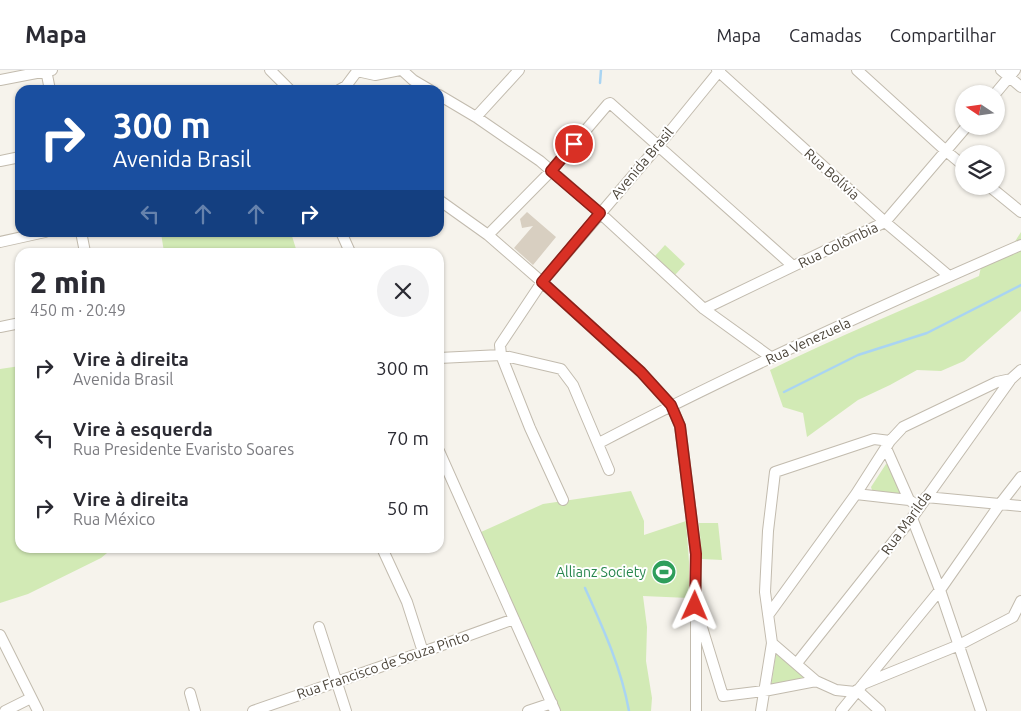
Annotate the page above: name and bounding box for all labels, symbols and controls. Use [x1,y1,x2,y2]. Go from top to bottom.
text: Mapa [25,21,87,48]
text: Mapa [716,25,761,45]
text: Camadas [789,25,862,45]
text: Compartilhar [890,25,996,45]
north arrow [955,85,1005,135]
map controls [955,85,1005,195]
icon: right [30,105,95,170]
text: 300 m [113,105,211,145]
pin [553,123,595,165]
street label: Avenida Brasil [608,124,677,202]
icon: arrive [560,130,588,158]
street label: Rua Bolívia [801,145,863,203]
button: layers [955,145,1005,195]
text: Avenida Brasil [113,146,251,171]
icon: left [136,200,164,228]
icon: ahead [189,200,217,228]
icon: ahead [242,200,270,228]
icon: right [295,200,323,228]
street label: Rua Colômbia [796,219,880,271]
text: 2 min [30,265,106,299]
button: close [377,265,429,317]
text: 450 m · 20:49 [30,301,126,319]
street label: Rua Venezuela [763,314,853,368]
text: Vire à direita [73,348,189,370]
icon: right [30,354,58,382]
text: 300 m [376,357,429,379]
text: Avenida Brasil [73,370,174,388]
text: Vire à esquerda [73,418,213,440]
icon: left [30,424,58,452]
text: 70 m [387,427,429,449]
text: Rua Presidente Evaristo Soares [73,440,294,458]
text: Vire à direita [73,488,189,510]
street label: Rua Marilda [878,488,934,558]
icon: right [30,494,58,522]
text: 50 m [387,497,429,519]
text: Rua México [73,510,155,528]
sports icon: Allianz Society [651,559,677,585]
place label: Allianz Society [556,564,646,580]
position arrow [668,579,720,631]
street label: Rua Francisco de Souza Pinto [295,628,471,702]

